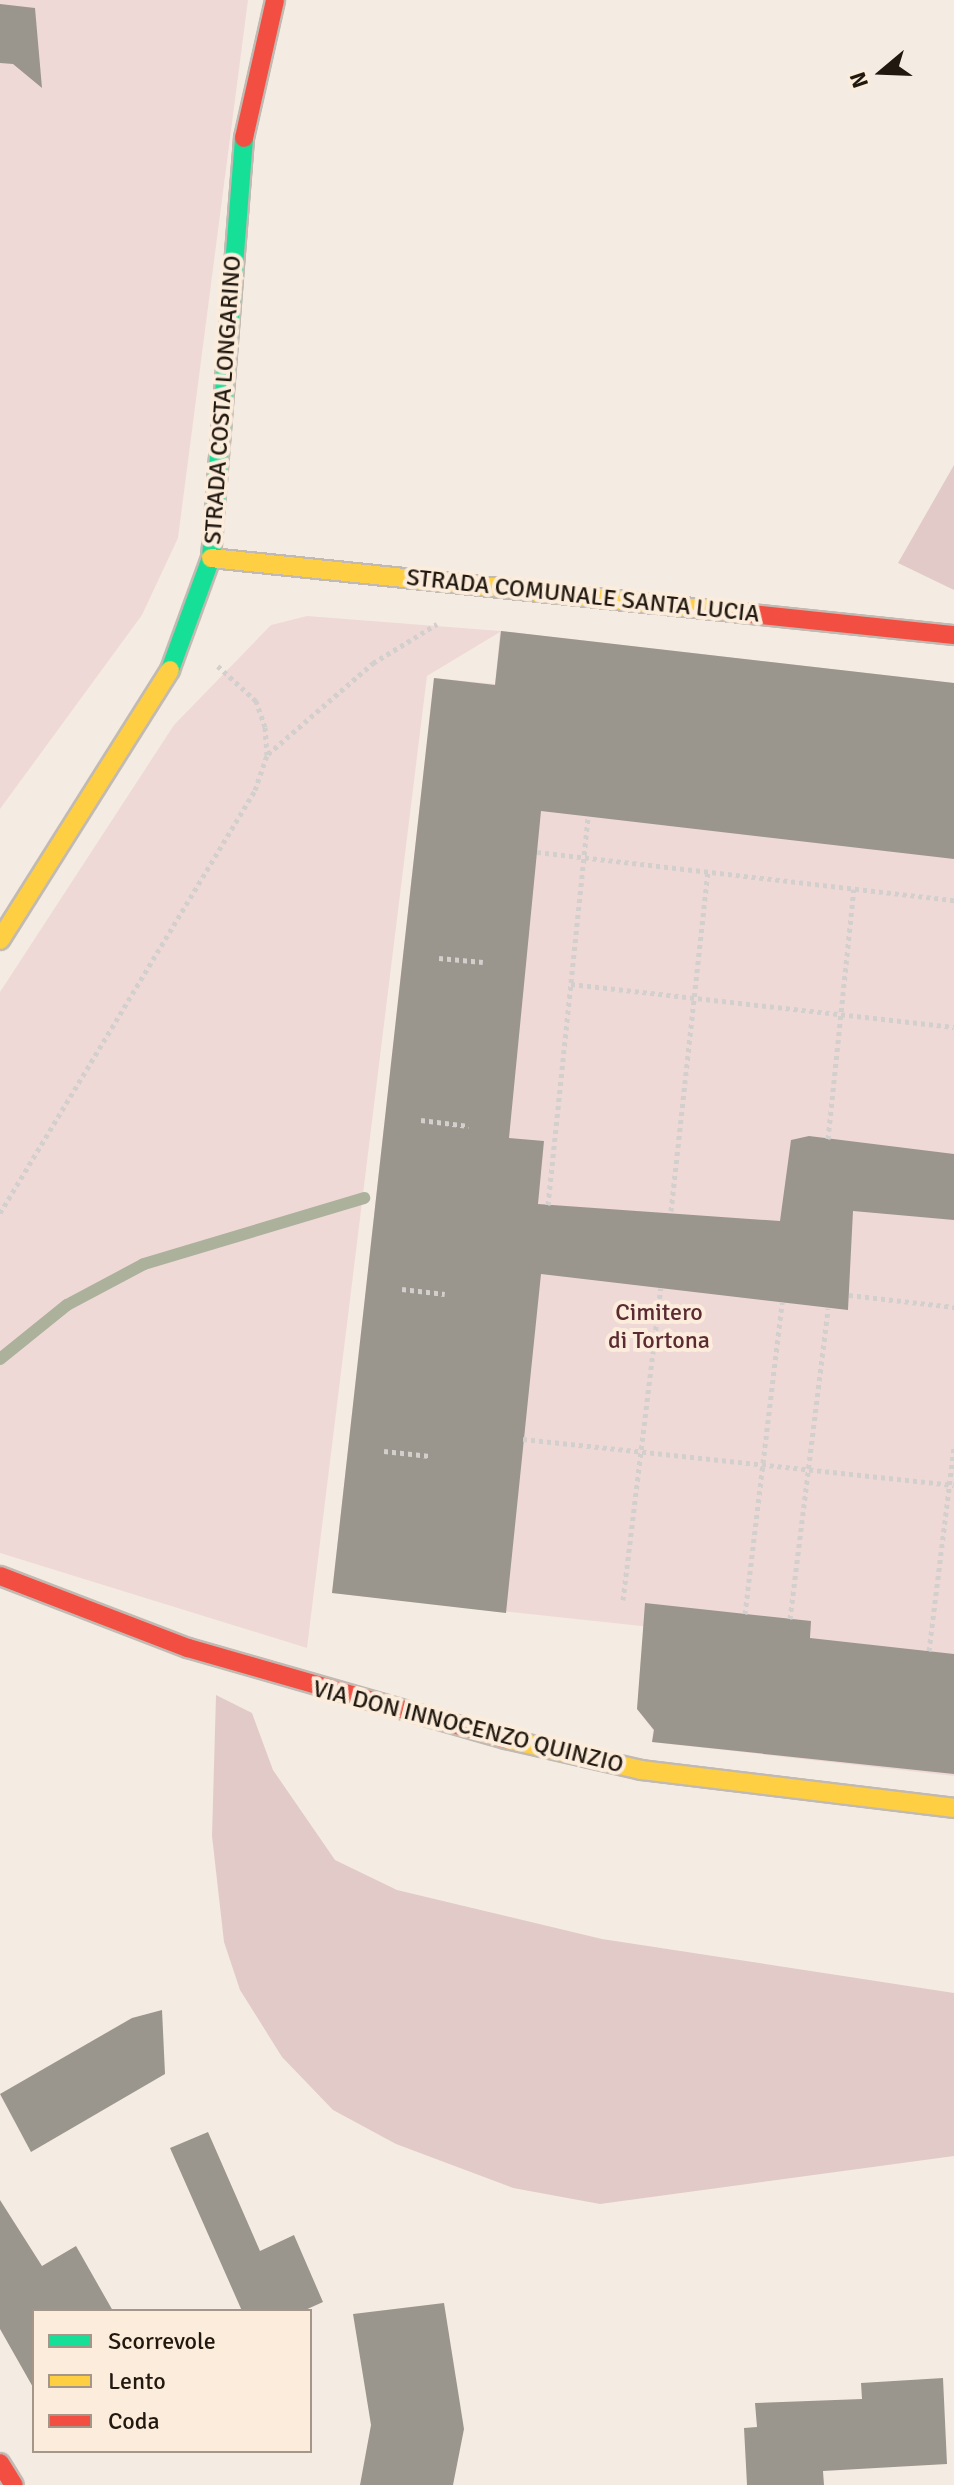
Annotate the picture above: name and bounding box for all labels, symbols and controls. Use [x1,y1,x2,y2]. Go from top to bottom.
north arrow [842,32,922,112]
text: N [844,68,874,92]
street label: STRADA COSTA LONGARINO [199,255,247,545]
street label: STRADA COMUNALE SANTA LUCIA [405,563,761,629]
park label: Cimitero di Tortona [608,1299,710,1355]
street label: VIA DON INNOCENZO QUINZIO [310,1674,626,1780]
legend [32,2309,312,2453]
text: Scorrevole [108,2326,216,2356]
text: Lento [108,2366,166,2396]
text: Coda [108,2406,160,2436]

